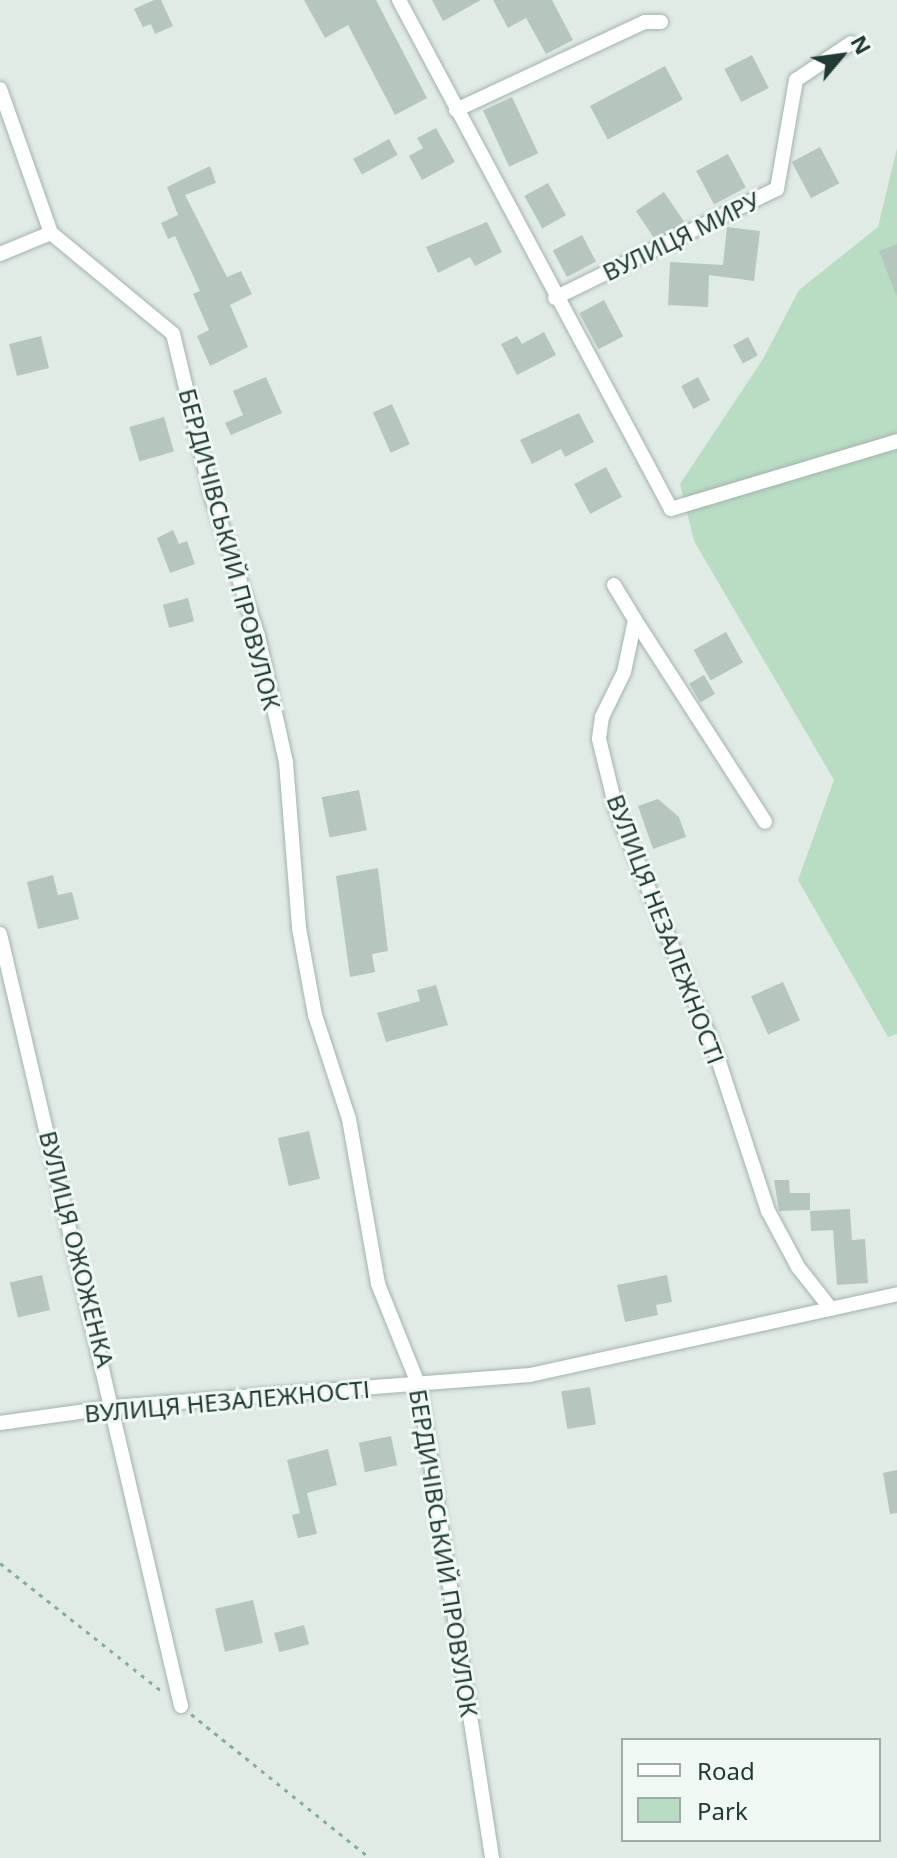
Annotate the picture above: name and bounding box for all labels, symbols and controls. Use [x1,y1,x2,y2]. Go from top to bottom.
north arrow [801,16,881,96]
text: N [845,29,879,59]
street label: ВУЛИЦЯ МИРУ [598,186,764,286]
street label: БЕРДИЧІВСЬКИЙ ПРОВУЛОК [173,385,287,713]
street label: ВУЛИЦЯ НЕЗАЛЕЖНОСТІ [601,790,731,1068]
street label: ВУЛИЦЯ ОЖОЖЕНКА [34,1128,120,1370]
street label: ВУЛИЦЯ НЕЗАЛЕЖНОСТІ [83,1374,371,1428]
street label: БЕРДИЧІВСЬКИЙ ПРОВУЛОК [404,1387,484,1719]
legend [621,1738,881,1842]
text: Road [697,1754,755,1787]
text: Park [697,1794,748,1827]

